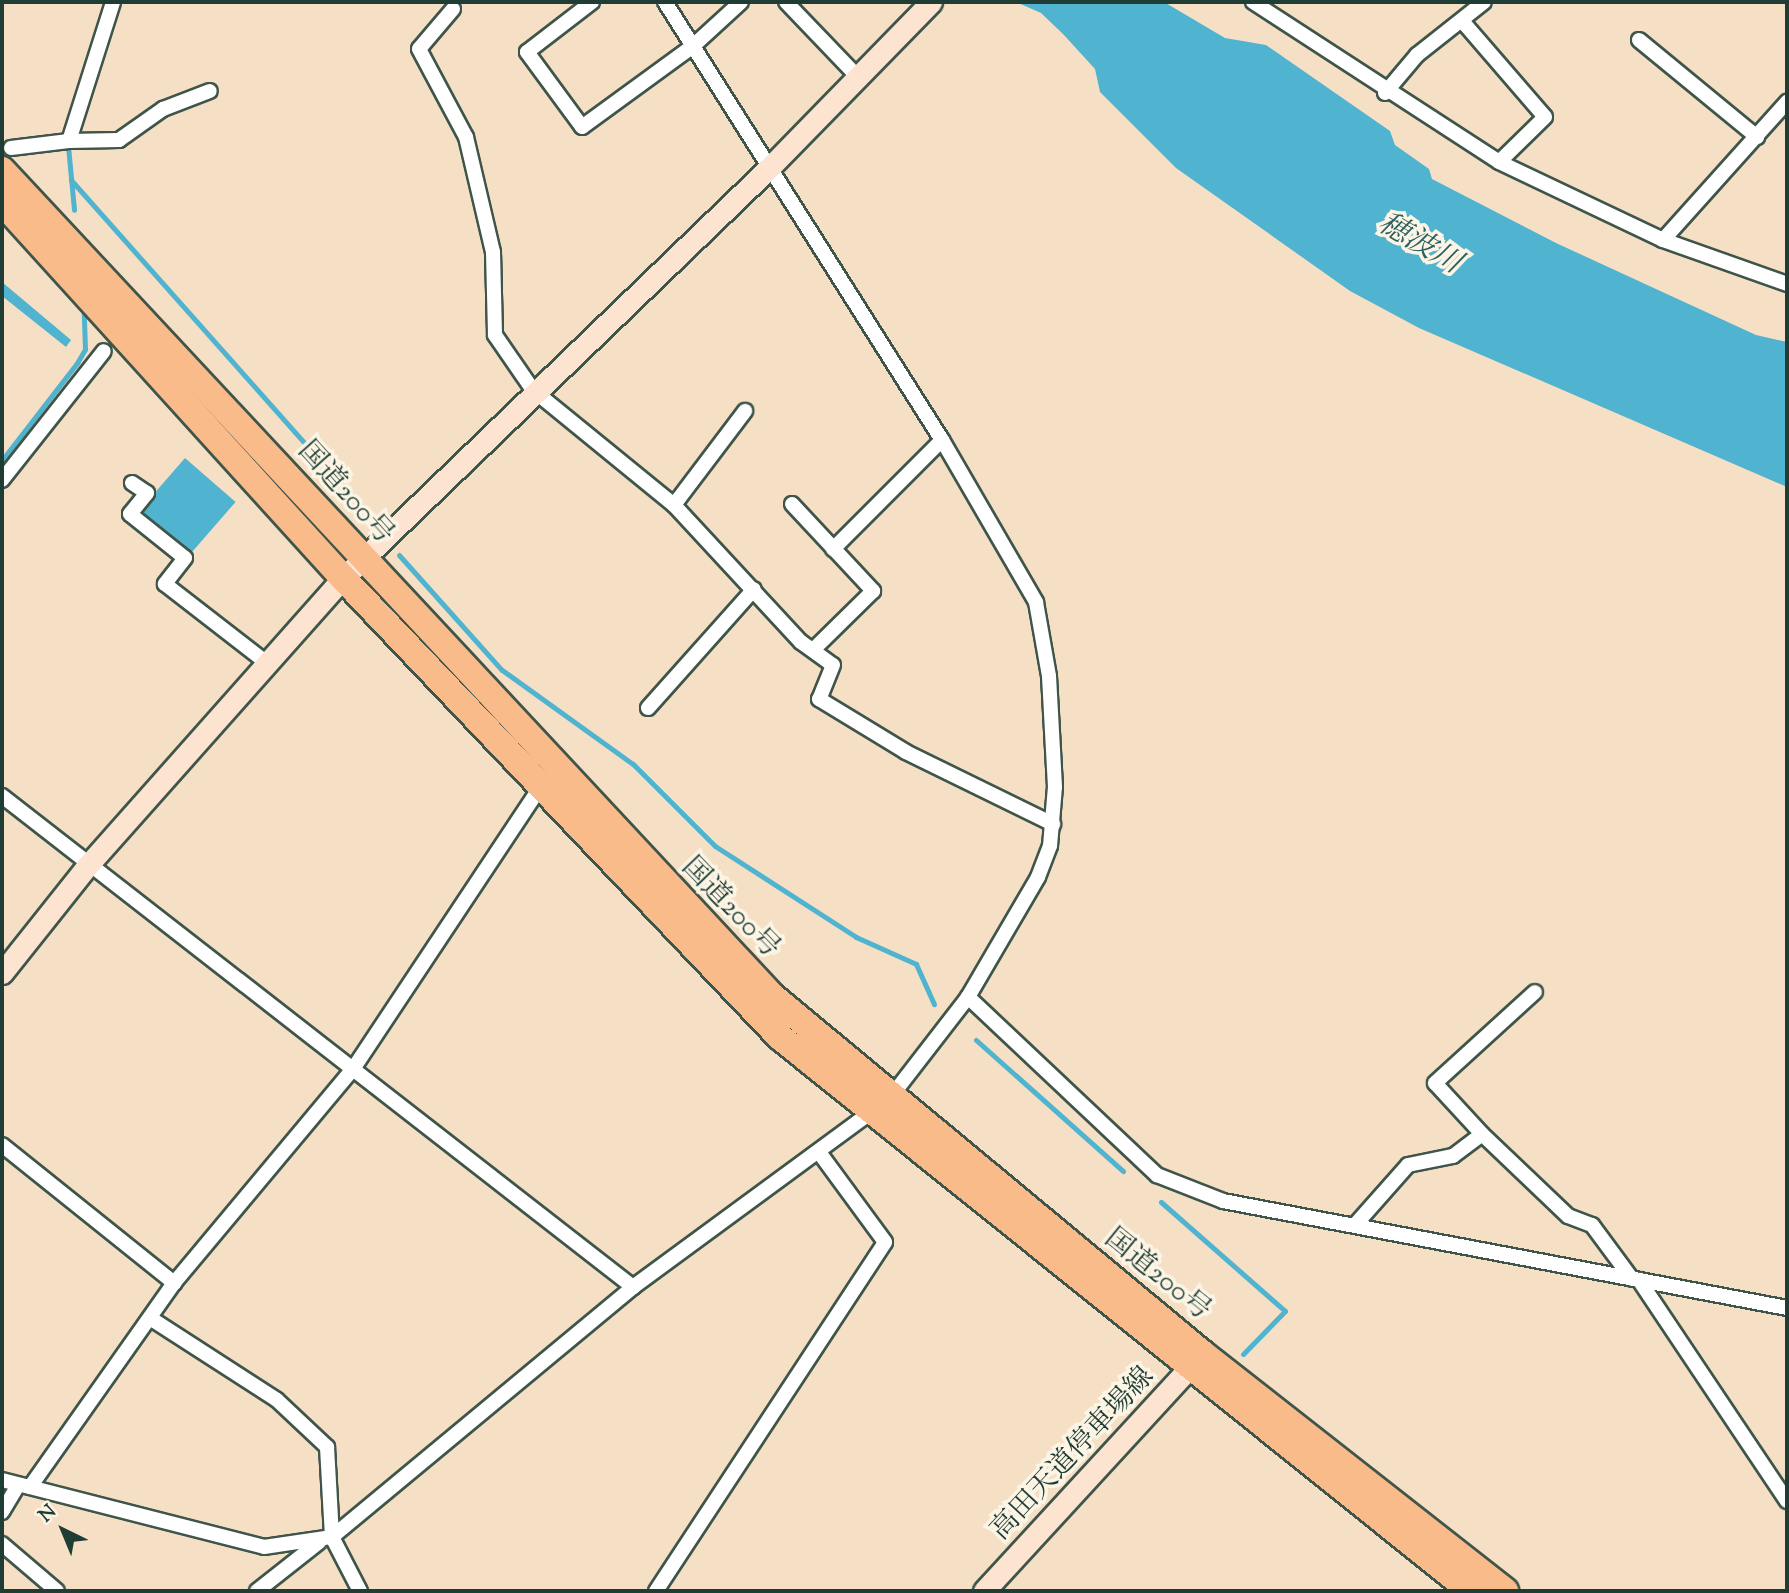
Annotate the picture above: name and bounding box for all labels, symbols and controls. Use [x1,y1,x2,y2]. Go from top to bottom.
water label: 穂波川 [1371,207,1467,283]
street label: 国道200号 [290,435,400,551]
street label: 国道200号 [674,851,786,965]
street label: 国道200号 [1097,1222,1217,1328]
street label: 高田天道停車場線 [984,1361,1162,1547]
north arrow [28,1495,98,1565]
text: N [34,1499,63,1529]

